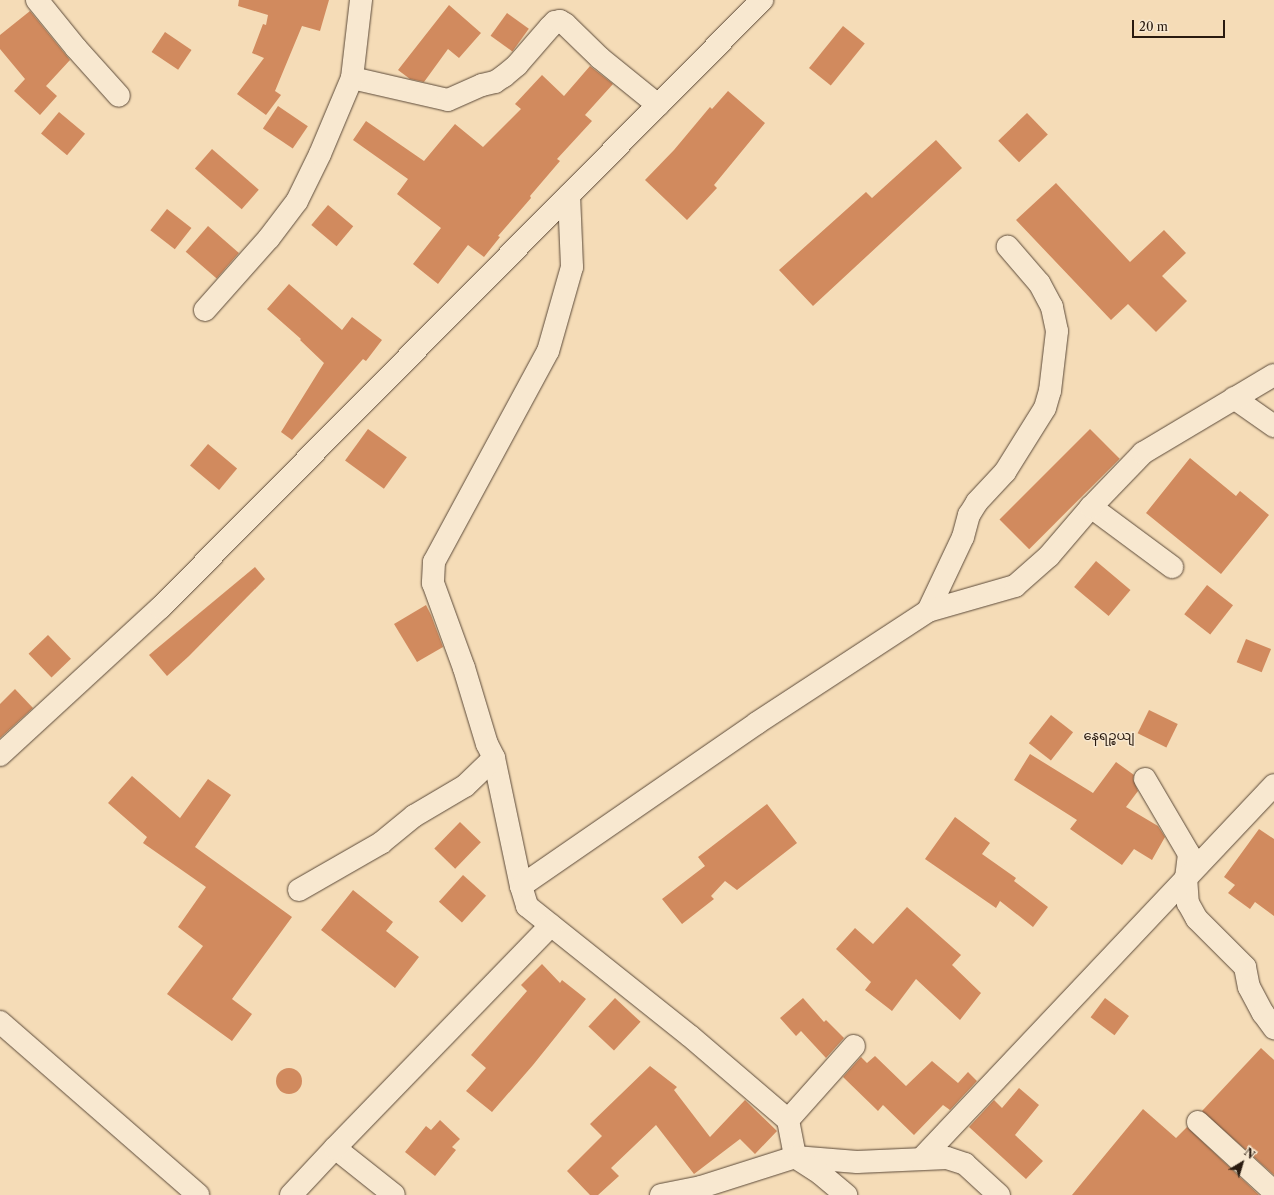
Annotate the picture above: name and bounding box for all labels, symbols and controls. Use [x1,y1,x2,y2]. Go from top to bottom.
scale bar [1134,12,1227,38]
text: 20 m [1139,19,1168,34]
district label: နေရဉ္စယျ [1084,727,1134,743]
north arrow [1222,1143,1262,1183]
text: N [1241,1145,1257,1162]

